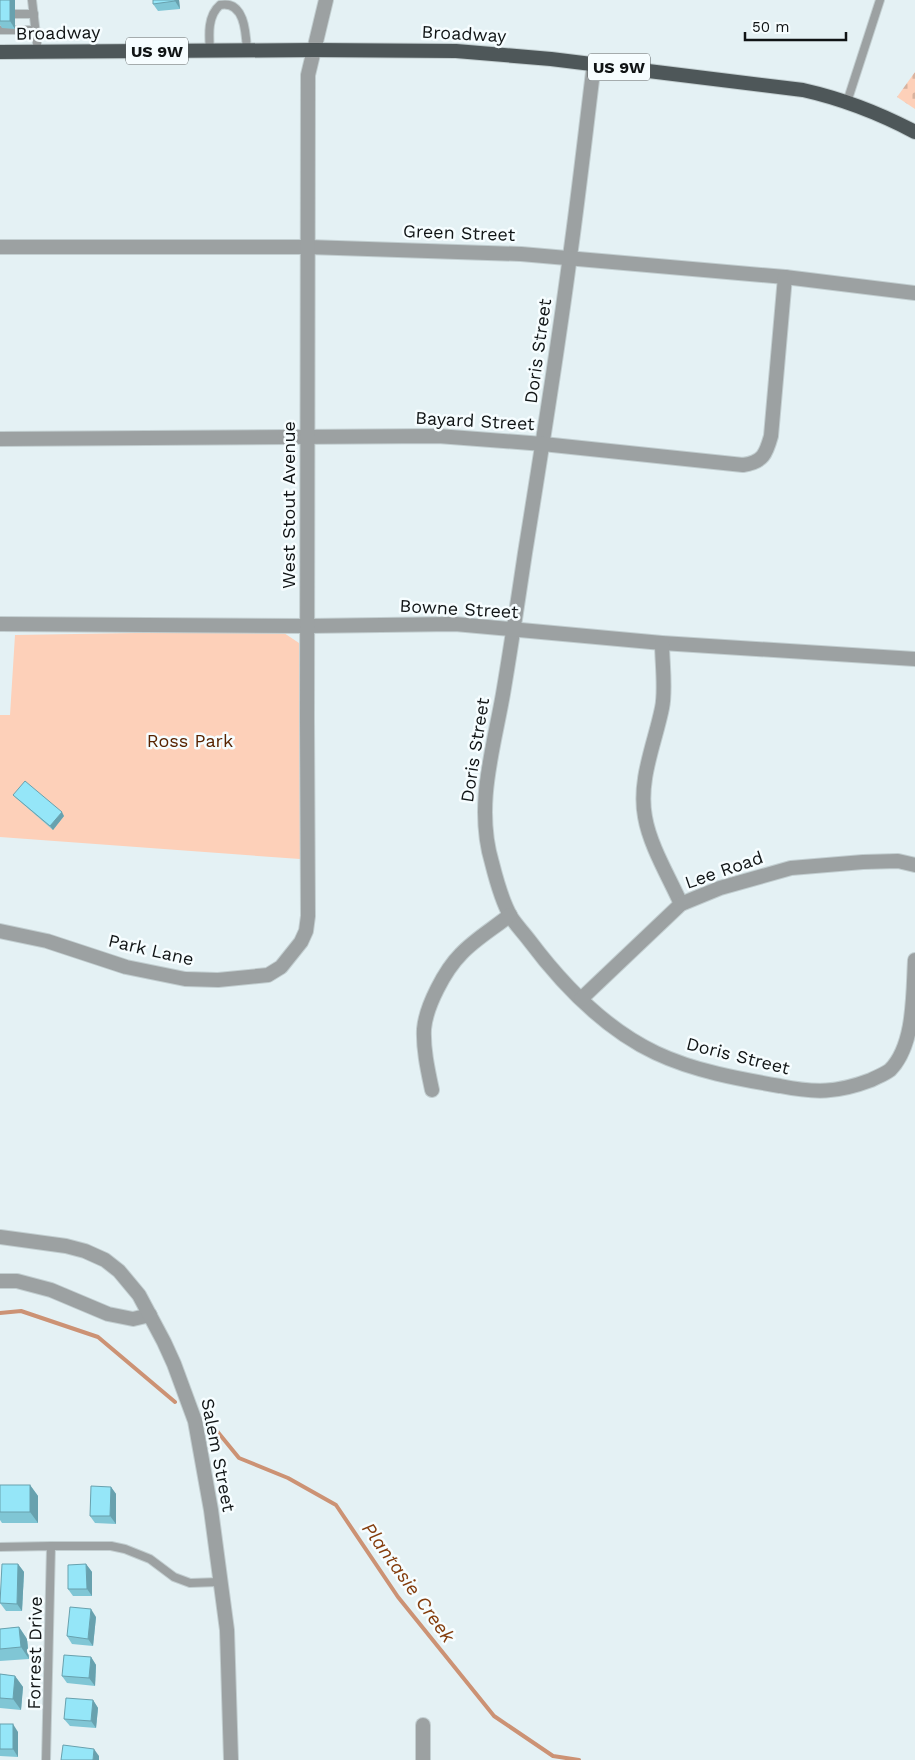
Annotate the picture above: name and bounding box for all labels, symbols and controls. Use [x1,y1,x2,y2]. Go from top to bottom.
scale bar [745,10,846,42]
text: 50 m [752,18,789,36]
street label: Broadway [15,21,101,44]
street label: Broadway [421,21,508,46]
road number: US 9W [126,37,188,64]
road number: US 9W [588,54,650,80]
street label: Green Street [403,220,516,245]
street label: Doris Street [520,297,555,405]
street label: Bayard Street [415,407,536,434]
street label: West Stout Avenue [278,421,299,589]
street label: Bowne Street [399,595,520,622]
street label: Doris Street [456,696,493,804]
park label: Ross Park [147,730,233,751]
street label: Lee Road [682,846,766,893]
street label: Park Lane [106,930,196,970]
street label: Doris Street [684,1033,792,1079]
street label: Salem Street [197,1396,240,1514]
water label: Plantasie Creek [357,1518,460,1648]
street label: Forrest Drive [23,1596,46,1710]

